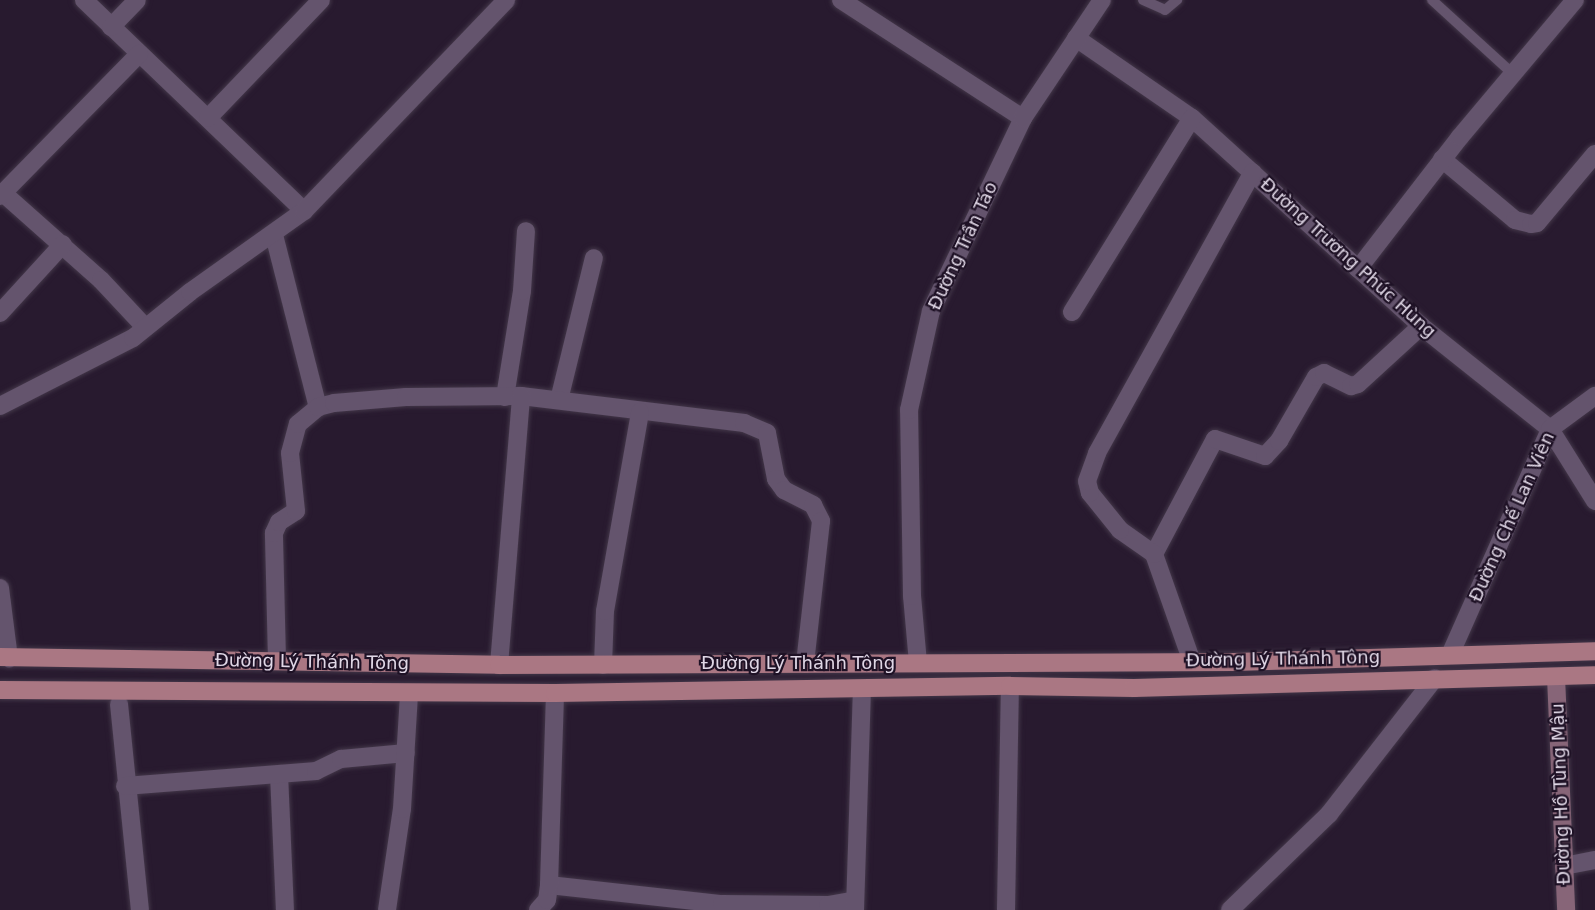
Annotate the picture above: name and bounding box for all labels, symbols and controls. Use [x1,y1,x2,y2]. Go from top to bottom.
street label: Đường Trương Phúc Hùng [1256,173,1440,343]
street label: Đường Trần Táo [924,178,1002,314]
street label: Đường Chế Lan Viên [1465,429,1559,605]
street label: Đường Lý Thánh Tông [1186,647,1380,671]
street label: Đường Lý Thánh Tông [215,650,409,674]
street label: Đường Lý Thánh Tông [701,652,895,674]
street label: Đường Hồ Tùng Mậu [1547,703,1575,885]

